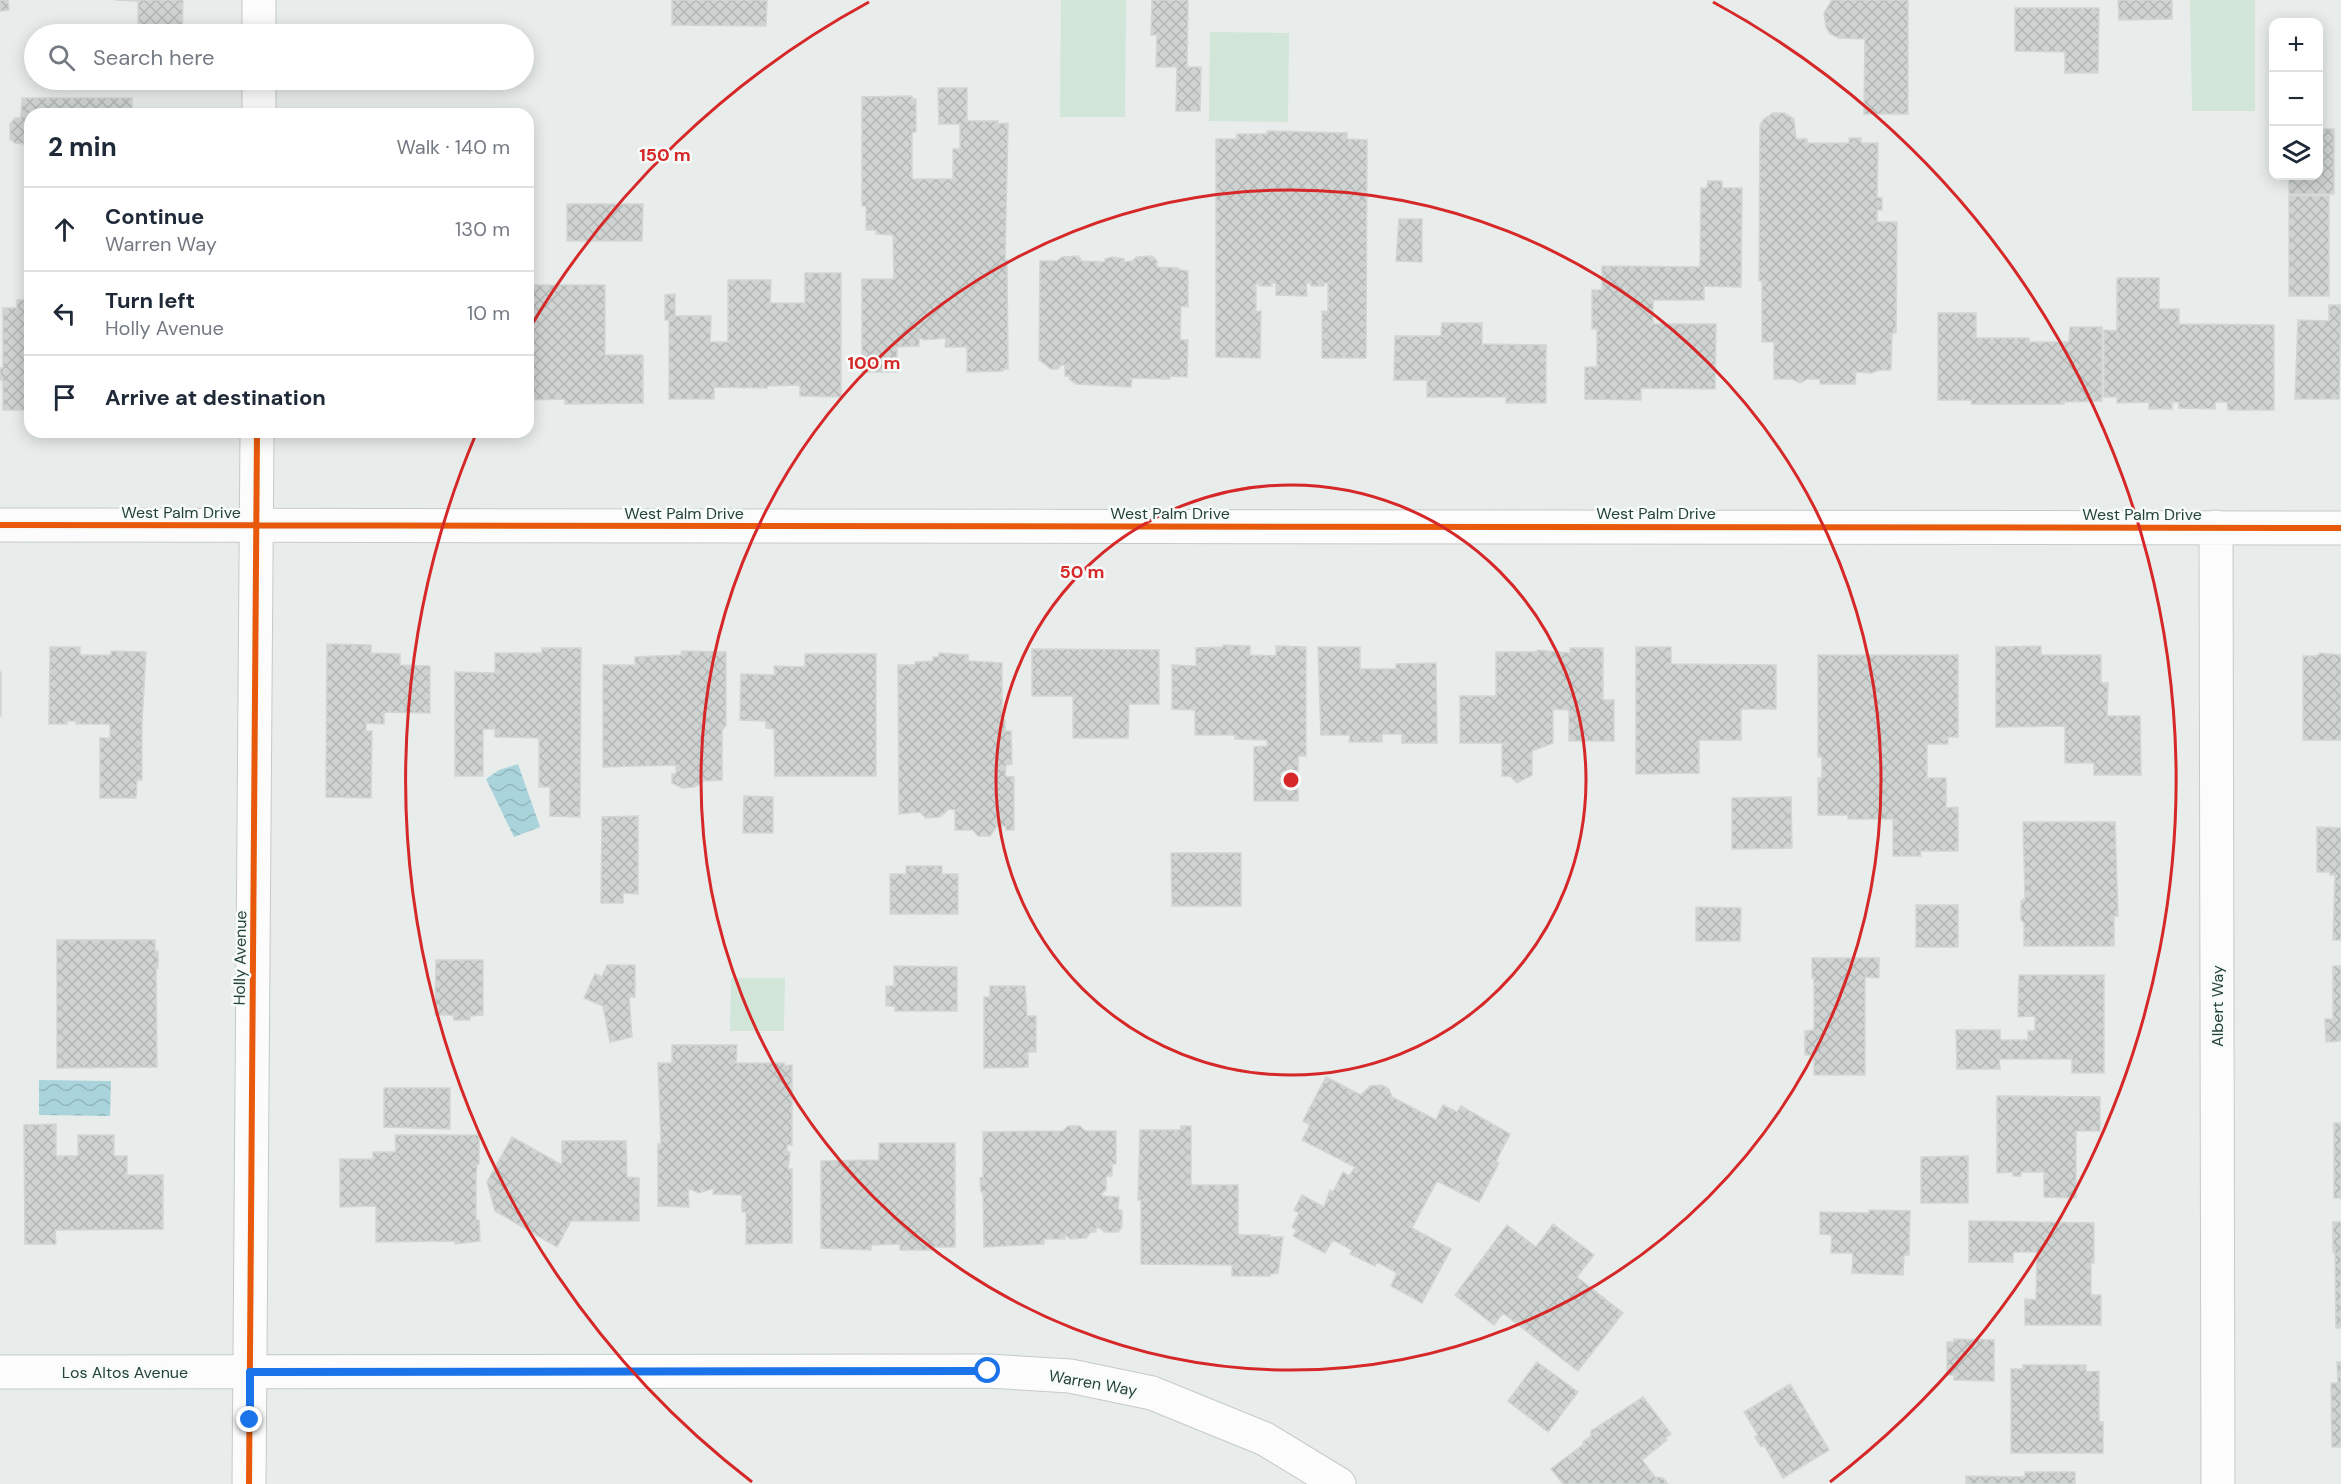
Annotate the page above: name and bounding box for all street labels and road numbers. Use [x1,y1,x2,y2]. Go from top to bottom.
street label: West Palm Drive [121,502,241,523]
street label: West Palm Drive [624,503,744,524]
street label: West Palm Drive [1110,503,1230,524]
street label: West Palm Drive [1596,503,1716,524]
street label: West Palm Drive [2082,504,2202,525]
street label: Holly Avenue [229,910,251,1006]
street label: Albert Way [2207,965,2228,1047]
street label: Los Altos Avenue [62,1362,188,1383]
street label: Warren Way [1047,1365,1139,1401]

